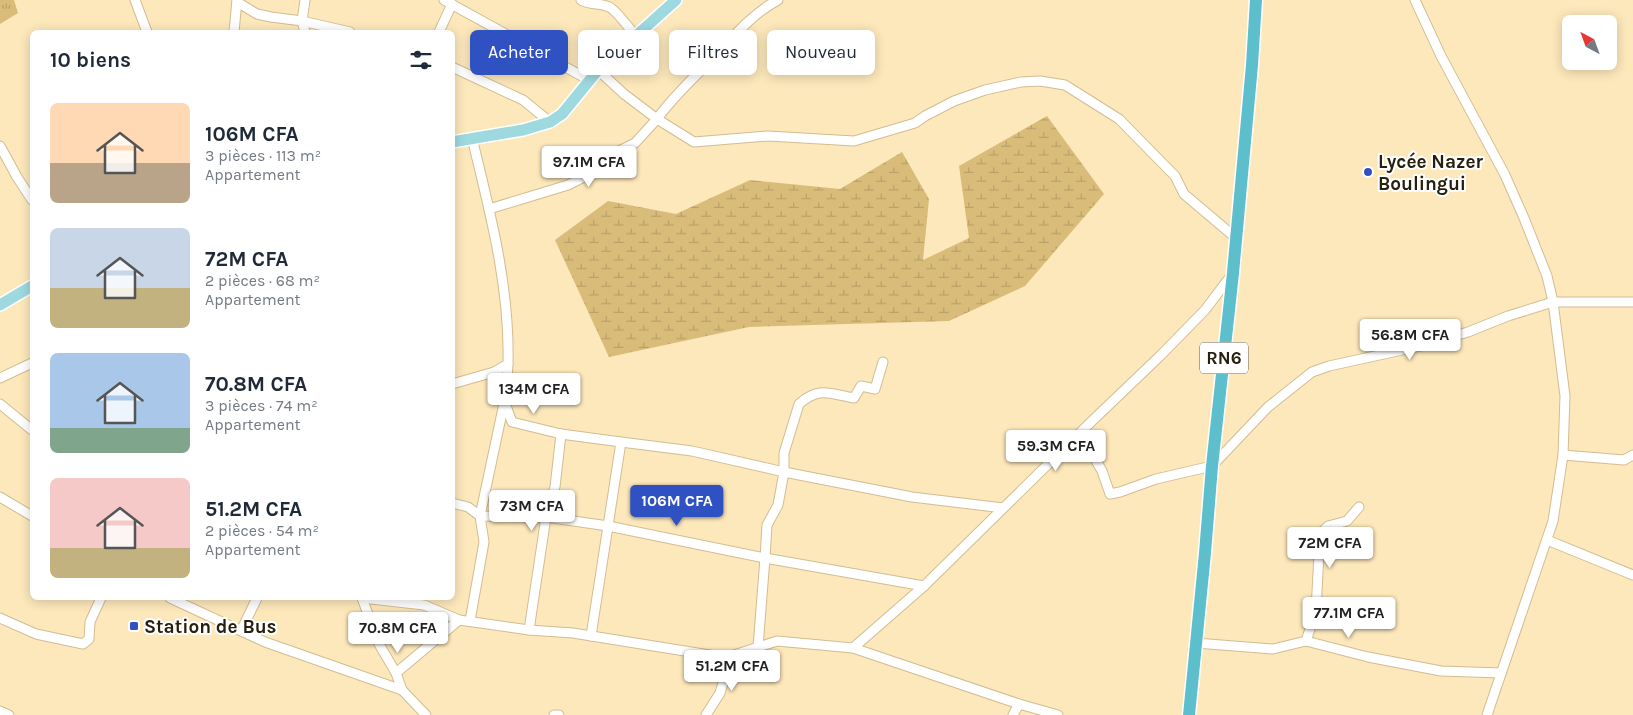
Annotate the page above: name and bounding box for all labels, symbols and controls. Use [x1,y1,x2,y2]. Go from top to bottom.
north arrow [1562,15,1618,70]
map controls [1562,15,1617,70]
chip: Acheter [470,30,568,75]
chip: Louer [578,30,659,75]
chip: Filtres [669,30,757,75]
chip: Nouveau [767,30,875,75]
icon: filters [407,46,435,74]
text: 10 biens [50,48,131,72]
text: 106M CFA [205,122,299,146]
icon: home [90,123,150,183]
text: 3 pièces · 113 m² [205,146,321,165]
pin: 97.1M CFA [532,146,646,188]
place label: Lycée Nazer Boulingui [1378,151,1484,195]
text: 97.1M CFA [553,152,625,171]
text: Appartement [205,165,301,184]
marker: Lycée Nazer Boulingui [1362,166,1374,178]
text: 72M CFA [205,247,288,271]
icon: home [90,248,150,308]
text: 2 pièces · 68 m² [205,271,320,290]
text: Appartement [205,290,301,309]
pin: 56.8M CFA [1353,318,1467,361]
text: 56.8M CFA [1371,325,1449,344]
road number: RN6 [1200,342,1248,373]
text: 70.8M CFA [205,372,307,396]
pin: 134M CFA [482,372,586,415]
icon: home [90,373,150,433]
text: 134M CFA [498,379,570,398]
text: 3 pièces · 74 m² [205,396,318,415]
text: Appartement [205,415,301,434]
pin: 59.3M CFA [999,430,1113,472]
text: 59.3M CFA [1017,436,1095,455]
pin: 106M CFA [625,484,729,527]
pin: 73M CFA [486,490,578,532]
text: 106M CFA [641,491,713,510]
text: 73M CFA [500,496,564,515]
text: 51.2M CFA [205,497,302,521]
icon: home [90,498,150,558]
text: 2 pièces · 54 m² [205,521,319,540]
pin: 72M CFA [1284,526,1376,569]
text: 72M CFA [1298,533,1362,552]
text: Appartement [205,540,301,559]
pin: 77.1M CFA [1292,596,1406,639]
text: 77.1M CFA [1314,603,1384,622]
pin: 70.8M CFA [341,612,455,654]
place label: Station de Bus [144,616,277,638]
text: 70.8M CFA [359,618,437,637]
marker: Station de Bus [128,620,140,632]
pin: 51.2M CFA [675,650,789,692]
text: 51.2M CFA [695,656,769,675]

